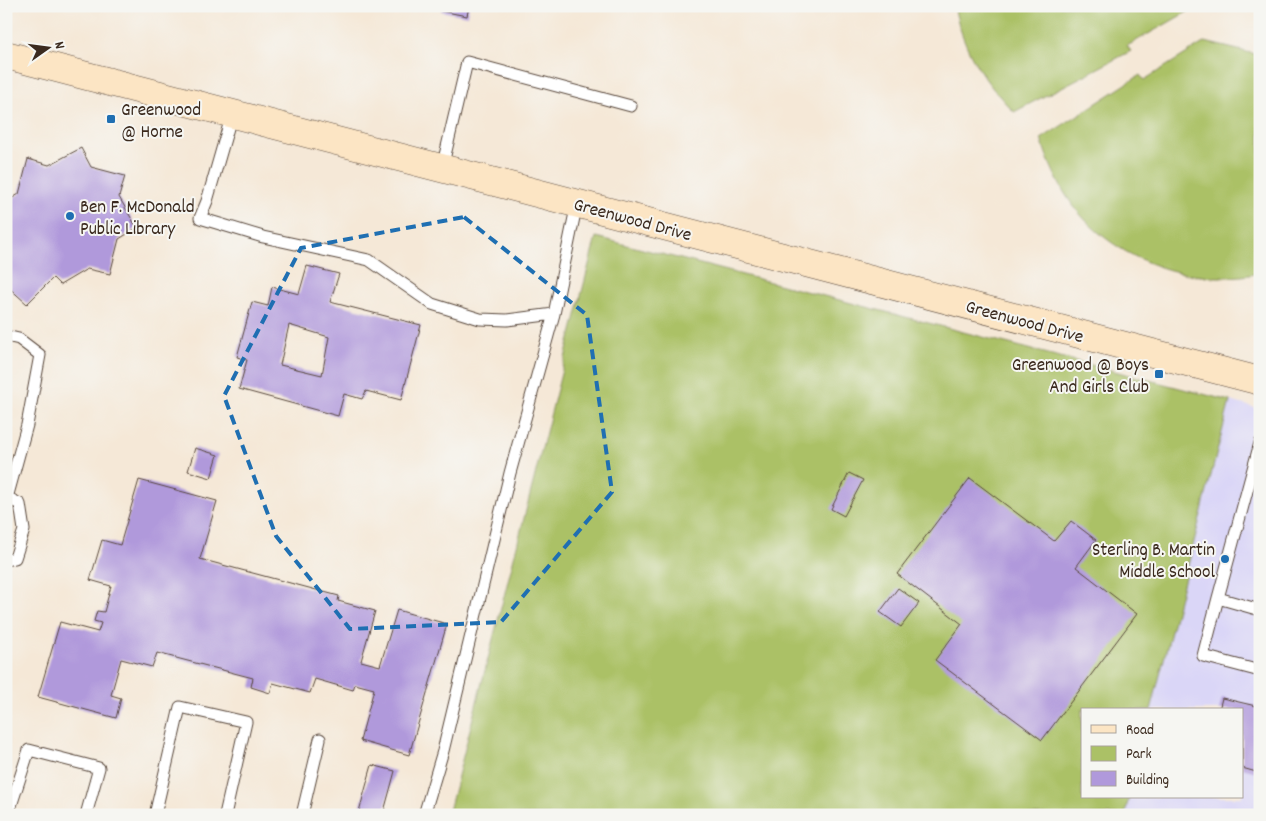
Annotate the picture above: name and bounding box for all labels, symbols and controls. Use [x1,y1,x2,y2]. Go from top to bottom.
north arrow [22,22,72,72]
text: N [48,40,69,51]
place label: Greenwood @ Horne [121,98,201,147]
marker: Greenwood @ Horne [105,113,117,125]
street label: Greenwood Drive [570,193,694,250]
place label: Ben F. McDonald Public Library [80,195,195,244]
marker: Ben F. McDonald Public Library [64,210,76,222]
street label: Greenwood Drive [962,295,1086,352]
place label: Greenwood @ Boys And Girls Club [1012,353,1149,402]
marker: Greenwood @ Boys And Girls Club [1153,368,1165,380]
place label: Sterling B. Martin Middle School [1092,538,1215,587]
marker: Sterling B. Martin Middle School [1219,553,1231,565]
legend [1081,708,1244,798]
text: Road [1126,720,1154,742]
text: Park [1126,744,1152,766]
text: Building [1126,770,1169,792]

